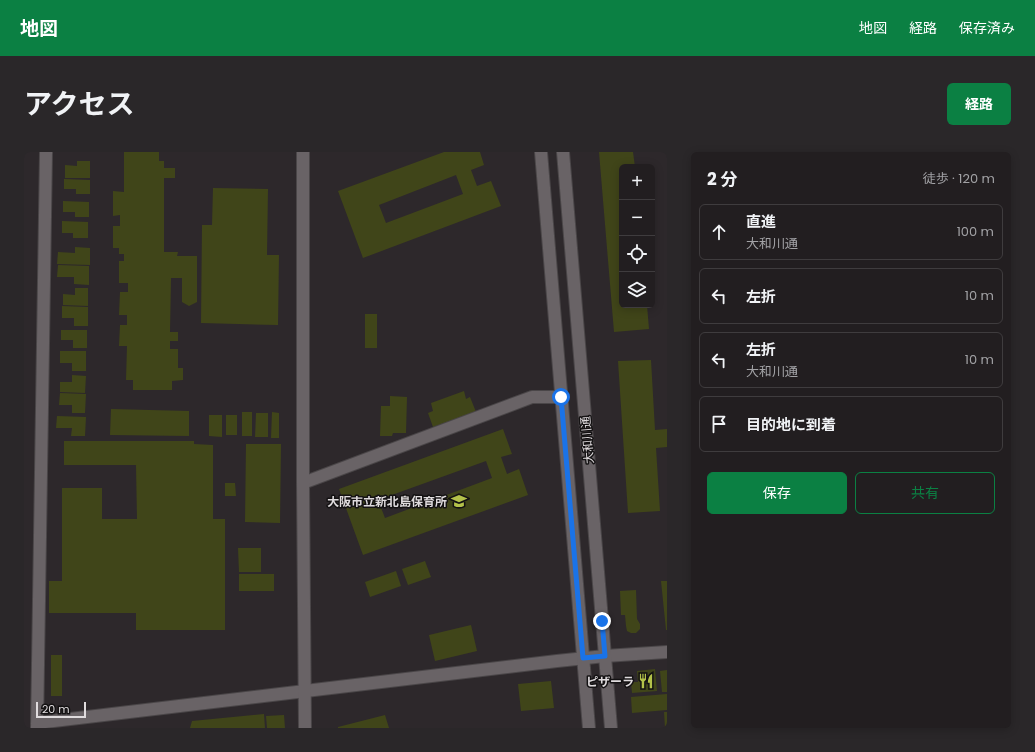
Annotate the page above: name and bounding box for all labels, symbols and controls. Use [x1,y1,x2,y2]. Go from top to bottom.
text: 地図 [20,15,58,42]
text: 地図 [859,18,887,38]
text: 経路 [909,18,937,38]
text: 保存済み [959,18,1015,38]
button: 経路 [947,83,1011,125]
text: アクセス [24,85,135,124]
map controls [619,164,655,308]
button: + [619,164,655,200]
text: 2 分 [707,167,737,191]
text: 徒歩 · 120 m [923,169,995,188]
button: − [619,200,655,236]
text: 直進 [746,211,776,232]
icon: ahead [708,221,730,243]
text: 100 m [957,222,994,241]
text: 大和川通 [746,234,798,253]
button: locate [619,236,655,272]
button: layers [619,272,655,308]
icon: left [708,285,730,307]
text: 左折 [746,286,776,307]
text: 10 m [965,286,994,305]
text: 左折 [746,339,776,360]
icon: left [708,349,730,371]
text: 10 m [965,350,994,369]
text: 大和川通 [746,362,798,381]
route start [552,388,570,406]
icon: arrive [708,413,730,435]
text: 目的地に到着 [746,414,836,435]
street label: 大和川通 [576,415,598,465]
button: 保存 [707,472,847,514]
button: 共有 [855,472,995,514]
school or university icon: 大阪市立新北島保育所 [450,492,468,510]
place label: 大阪市立新北島保育所 [327,493,447,510]
route end [593,612,611,630]
restaurant icon: ピザーラ [637,672,655,690]
place label: ピザーラ [586,673,634,690]
scale bar [36,700,86,719]
text: 20 m [42,701,70,717]

